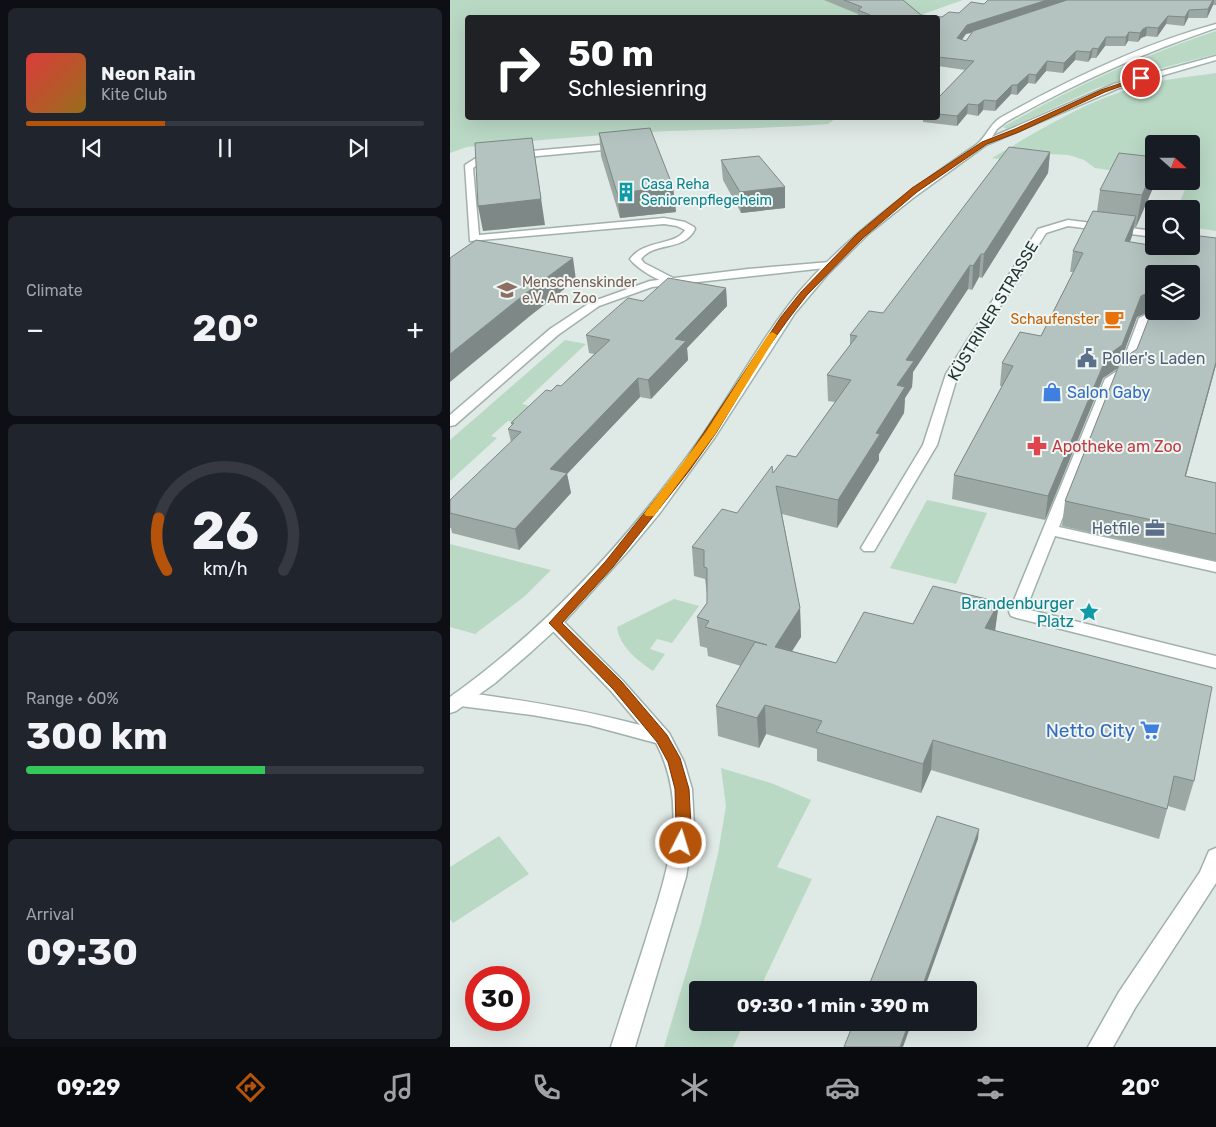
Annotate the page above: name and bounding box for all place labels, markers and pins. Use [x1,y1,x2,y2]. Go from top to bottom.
pin [1120,57,1162,99]
place label: Casa Reha Seniorenpflegeheim [641,176,772,209]
building icon: Casa Reha Seniorenpflegeheim [615,181,637,203]
place label: Menschenskinder e.V. Am Zoo [522,274,638,307]
school or university icon: Menschenskinder e.V. Am Zoo [496,279,518,301]
cafe icon: Schaufenster [1103,308,1125,330]
place label: Schaufenster [1011,311,1100,328]
public building icon: Poller's Laden [1076,347,1098,369]
place label: Poller's Laden [1102,349,1205,368]
shop icon: Salon Gaby [1041,381,1063,403]
place label: Salon Gaby [1067,383,1150,402]
pharmacy icon: Apotheke am Zoo [1026,435,1048,457]
place label: Apotheke am Zoo [1052,437,1182,456]
office icon: Hetfile [1144,517,1166,539]
place label: Hetfile [1092,519,1140,538]
place label: Brandenburger Platz [961,594,1074,631]
place icon: Brandenburger Platz [1078,601,1100,623]
place label: Netto City [1046,719,1135,742]
supermarket icon: Netto City [1139,719,1161,741]

